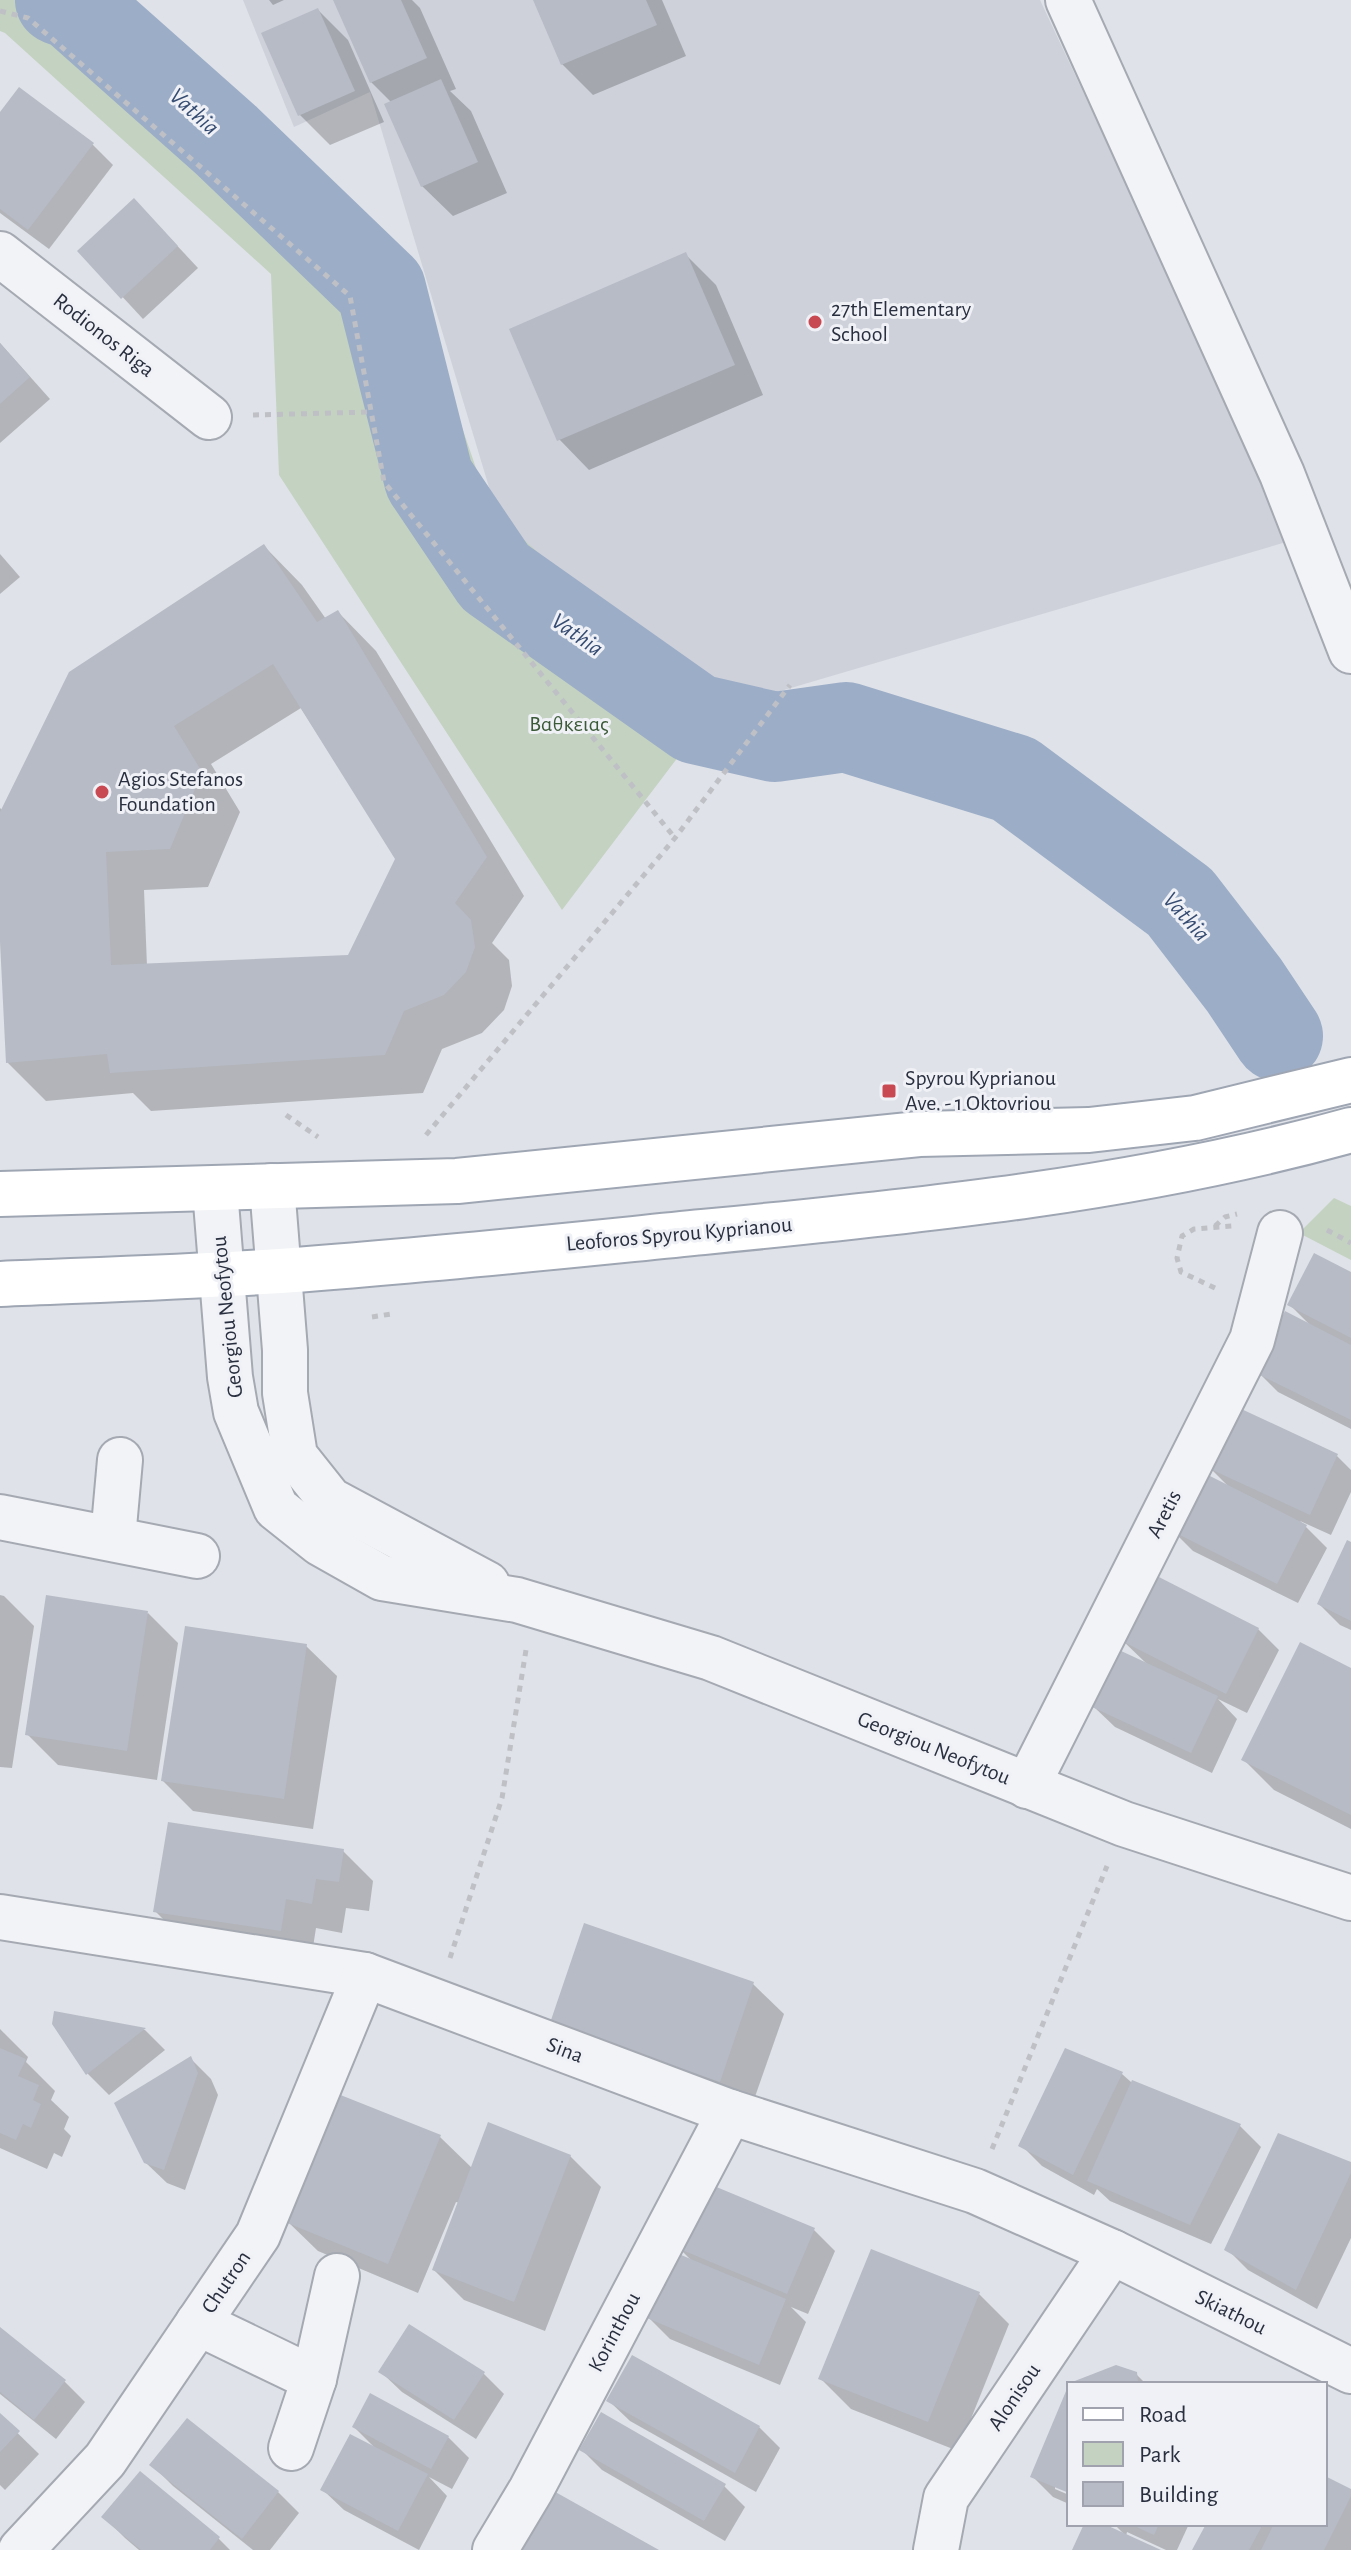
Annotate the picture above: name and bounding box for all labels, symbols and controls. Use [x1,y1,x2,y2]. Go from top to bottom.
water label: Vathia [165,84,223,140]
street label: Rodionos Riga [49,289,159,381]
place label: 27th Elementary School [831,298,972,345]
marker: 27th Elementary School [806,313,824,331]
water label: Vathia [547,609,607,661]
park label: Βαθκειας [529,713,609,735]
place label: Agios Stefanos Foundation [118,768,243,815]
marker: Agios Stefanos Foundation [93,783,111,801]
water label: Vathia [1158,888,1214,946]
place label: Spyrou Kyprianou Ave. - 1 Oktovriou [905,1067,1056,1114]
marker: Spyrou Kyprianou Ave. - 1 Oktovriou [880,1082,898,1100]
street label: Leoforos Spyrou Kyprianou [565,1213,793,1255]
street label: Georgiou Neofytou [208,1235,246,1399]
street label: Aretis [1143,1487,1185,1541]
street label: Georgiou Neofytou [855,1707,1013,1789]
street label: Sina [544,2033,586,2067]
street label: Chutron [197,2247,255,2317]
street label: Skiathou [1192,2285,1270,2339]
street label: Korinthou [584,2289,644,2375]
street label: Alonisou [984,2360,1044,2434]
legend [1067,2382,1327,2526]
text: Road [1139,2403,1187,2427]
text: Park [1139,2443,1180,2467]
text: Building [1139,2483,1218,2507]

